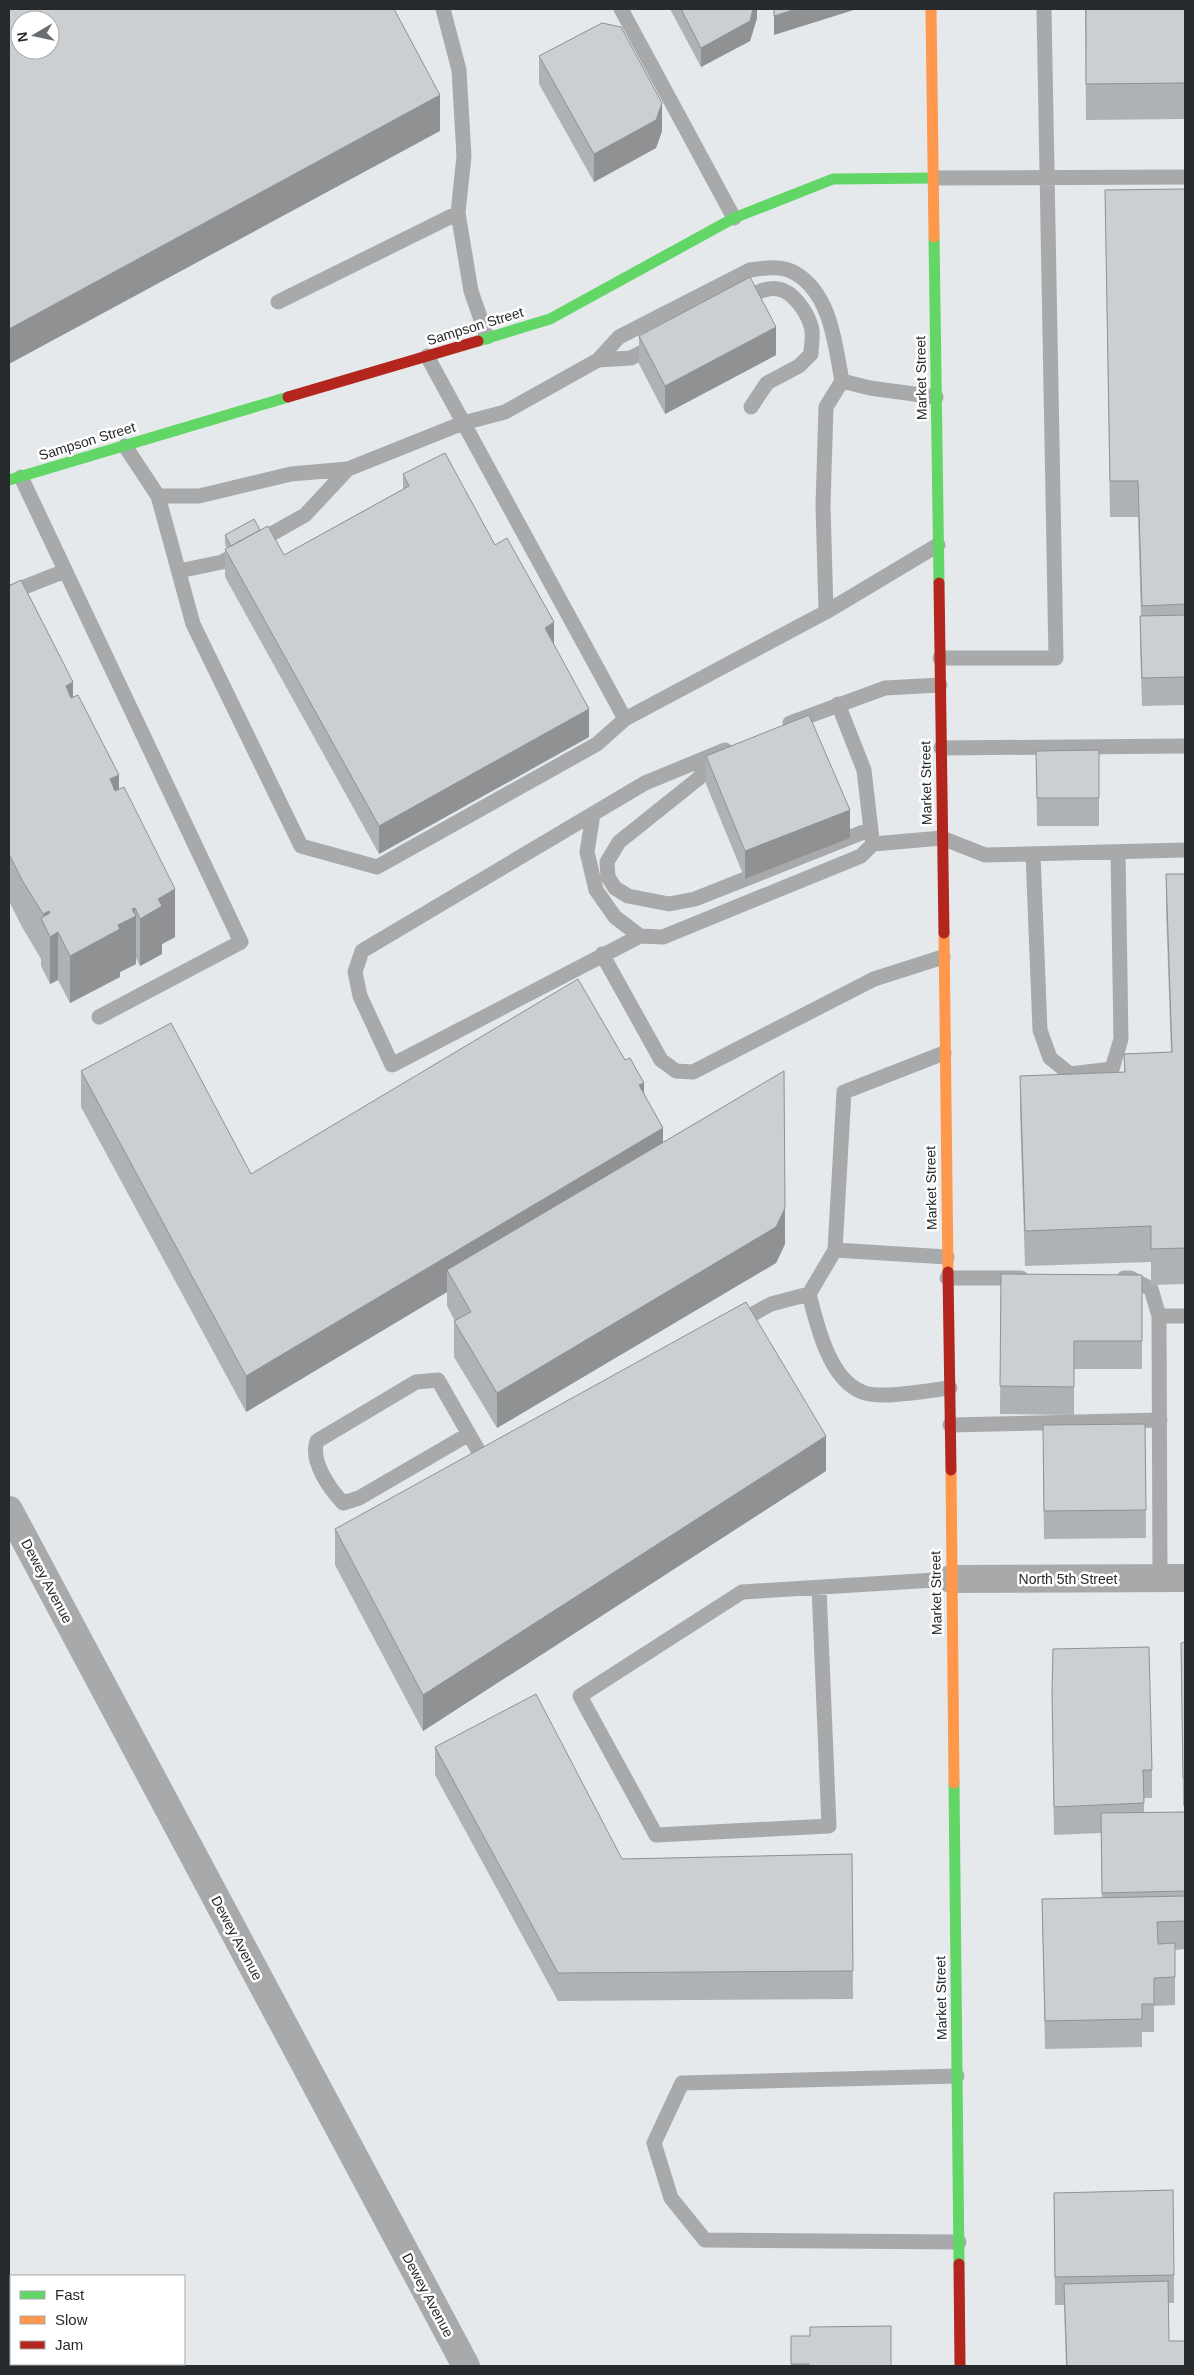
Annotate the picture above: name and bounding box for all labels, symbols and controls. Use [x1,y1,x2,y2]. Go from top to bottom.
north arrow [10,10,60,60]
text: N [13,31,31,43]
street label: Sampson Street [425,304,525,348]
street label: Market Street [912,336,930,420]
street label: Sampson Street [37,419,137,463]
street label: Market Street [917,741,935,825]
street label: Market Street [922,1146,940,1230]
street label: Dewey Avenue [18,1536,76,1626]
street label: Market Street [927,1551,945,1635]
street label: North 5th Street [1019,1571,1118,1587]
street label: Dewey Avenue [208,1893,266,1983]
street label: Market Street [932,1956,950,2040]
street label: Dewey Avenue [399,2250,457,2340]
legend [10,2275,185,2365]
text: Fast [55,2286,85,2303]
text: Slow [55,2311,88,2328]
text: Jam [55,2336,83,2353]

